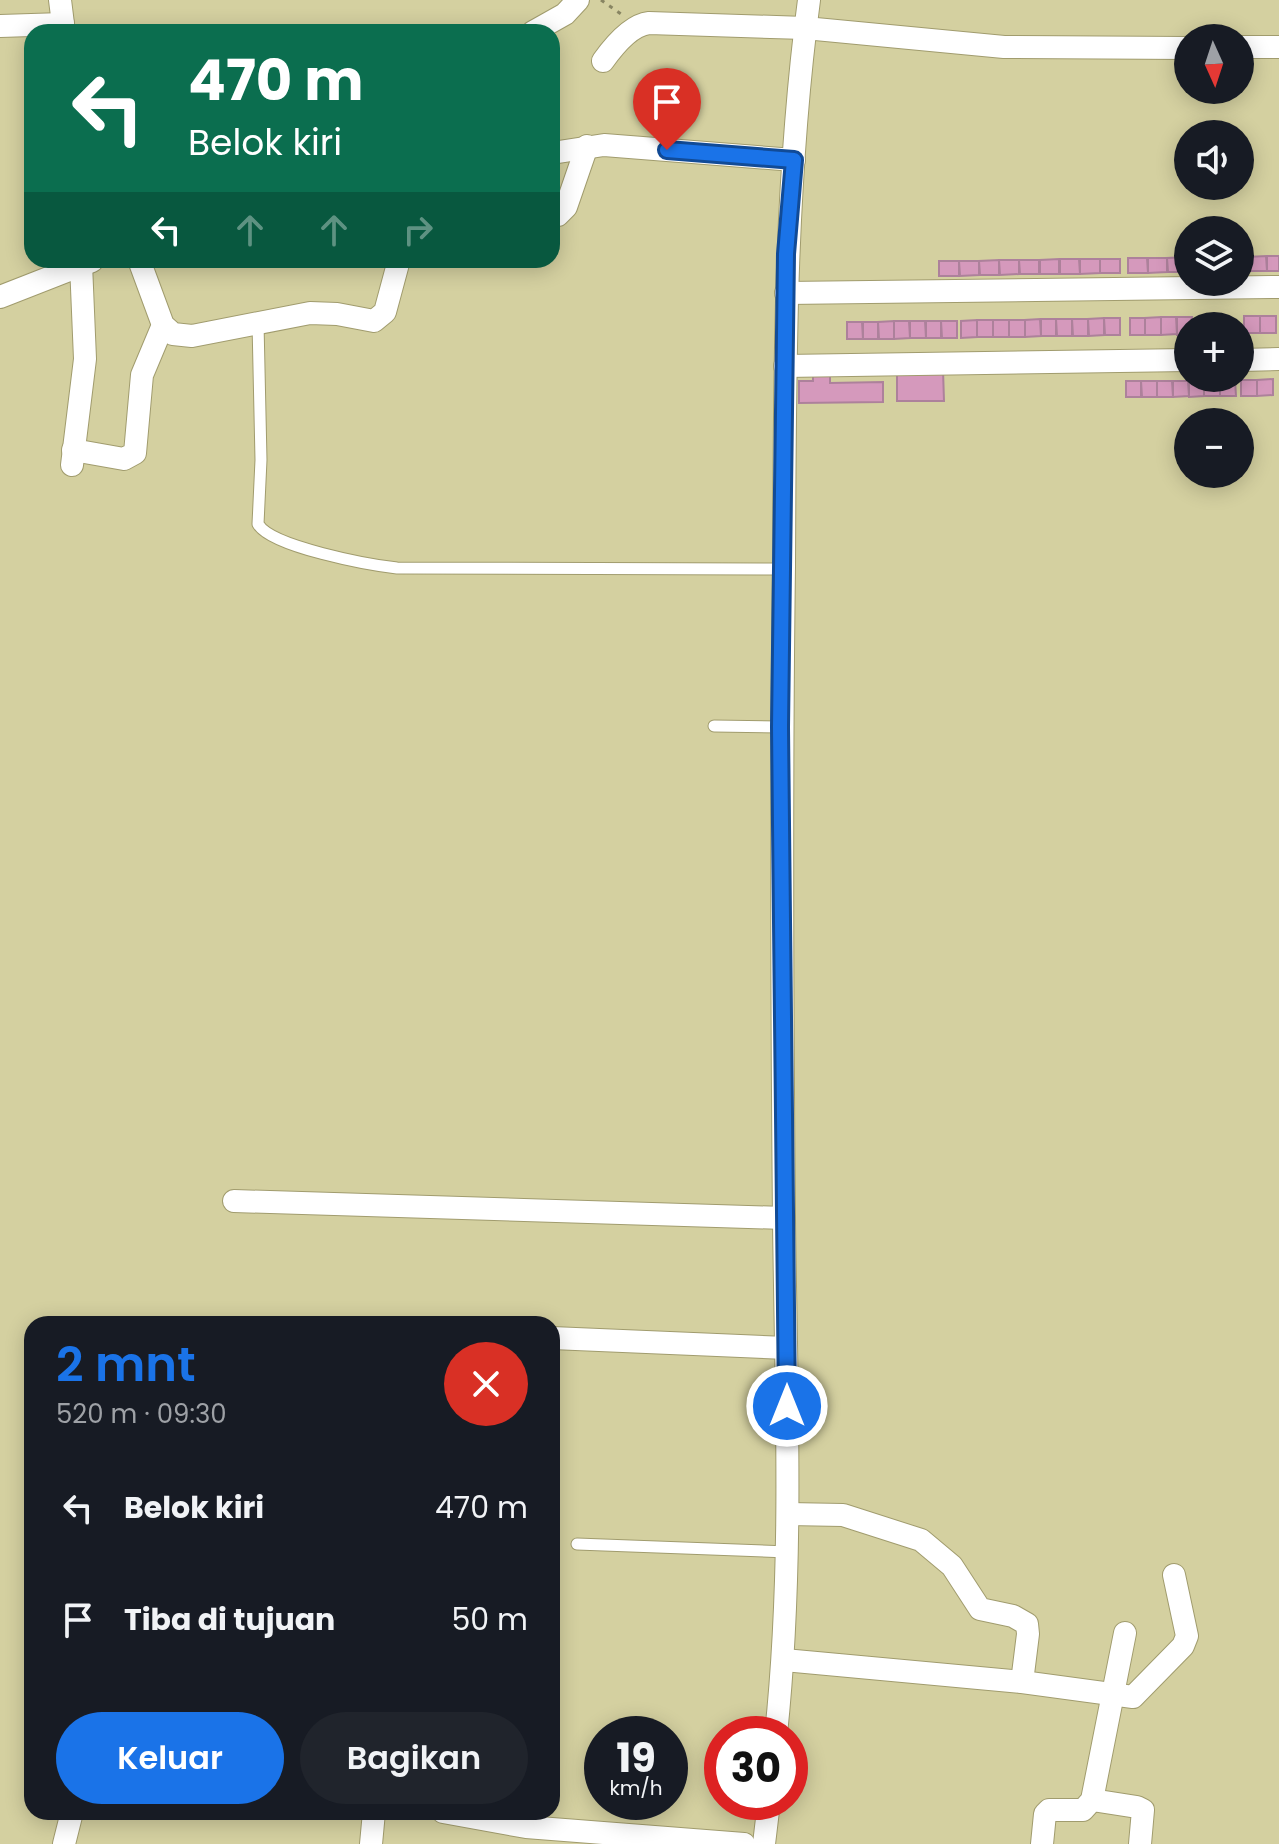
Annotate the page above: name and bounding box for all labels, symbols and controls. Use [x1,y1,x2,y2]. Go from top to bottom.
north arrow [1174,24,1254,104]
map controls [1174,24,1254,488]
text: 470 m [188,41,364,120]
icon: left [56,56,160,160]
pin [633,68,701,150]
icon: arrive [645,80,689,124]
text: Belok kiri [188,117,342,168]
button: sound [1174,120,1254,200]
icon: left [144,208,188,252]
icon: ahead [228,208,272,252]
icon: ahead [312,208,356,252]
icon: right [396,208,440,252]
button: layers [1174,216,1254,296]
button: + [1174,312,1254,392]
button: − [1174,408,1254,488]
text: 2 mnt [56,1331,196,1398]
button: close [444,1342,528,1426]
position arrow [745,1364,829,1448]
text: 520 m · 09:30 [56,1396,227,1432]
icon: left [56,1486,100,1530]
text: Belok kiri [124,1486,264,1529]
text: 470 m [435,1486,528,1529]
icon: arrive [56,1598,100,1642]
text: Tiba di tujuan [124,1598,335,1641]
text: 50 m [451,1598,528,1641]
button: Keluar [56,1712,284,1804]
button: Bagikan [300,1712,528,1804]
speed limit sign: 30 [704,1716,808,1820]
text: 19 [616,1730,656,1786]
text: km/h [609,1774,663,1802]

